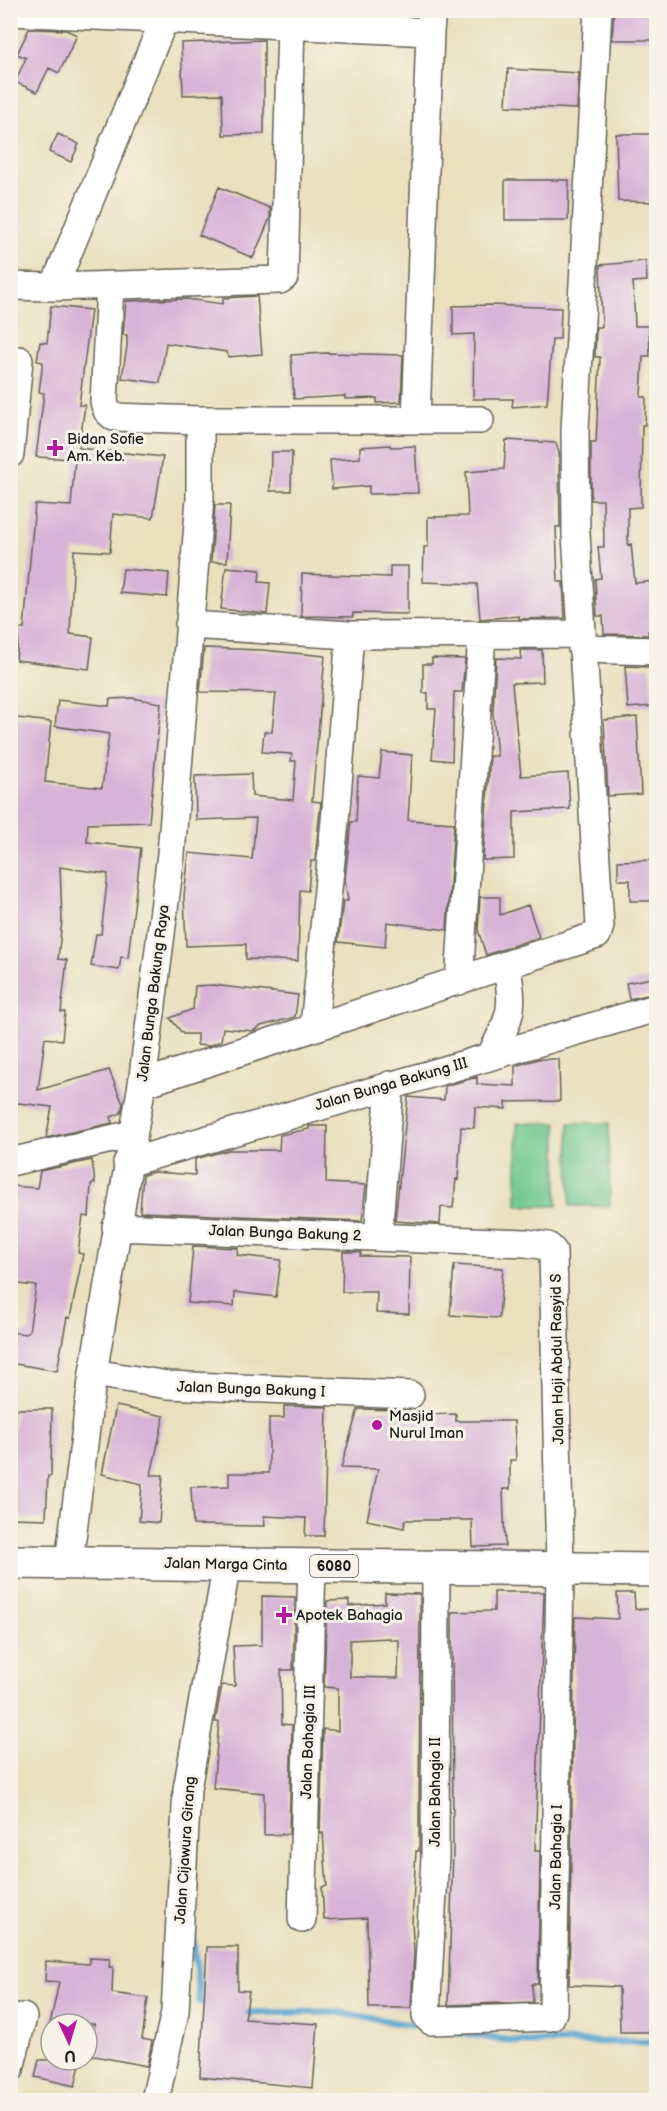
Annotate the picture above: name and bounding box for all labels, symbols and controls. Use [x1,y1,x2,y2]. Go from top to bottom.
place label: Bidan Sofie Am. Keb. [67,430,144,466]
marker: Bidan Sofie Am. Keb. [48,441,62,455]
street label: Jalan Bunga Bakung Raya [133,903,174,1083]
street label: Jalan Bunga Bakung III [313,1053,470,1115]
street label: Jalan Bunga Bakung 2 [208,1221,362,1246]
street label: Jalan Haji Abdul Rasyid S [547,1273,568,1445]
street label: Jalan Bunga Bakung I [176,1377,326,1402]
place label: Masjid Nurul Iman [389,1407,464,1443]
marker: Masjid Nurul Iman [370,1418,384,1432]
street label: Jalan Marga Cinta [164,1554,288,1575]
road number: 6080 [310,1555,358,1577]
place label: Apotek Bahagia [296,1606,403,1625]
marker: Apotek Bahagia [277,1608,291,1622]
street label: Jalan Bahagia III [297,1684,320,1800]
street label: Jalan Bahagia II [426,1737,445,1847]
street label: Jalan Cijawura Girang [171,1776,200,1925]
street label: Jalan Bahagia I [546,1804,567,1910]
north arrow [39,2012,99,2072]
text: U [64,2046,76,2065]

